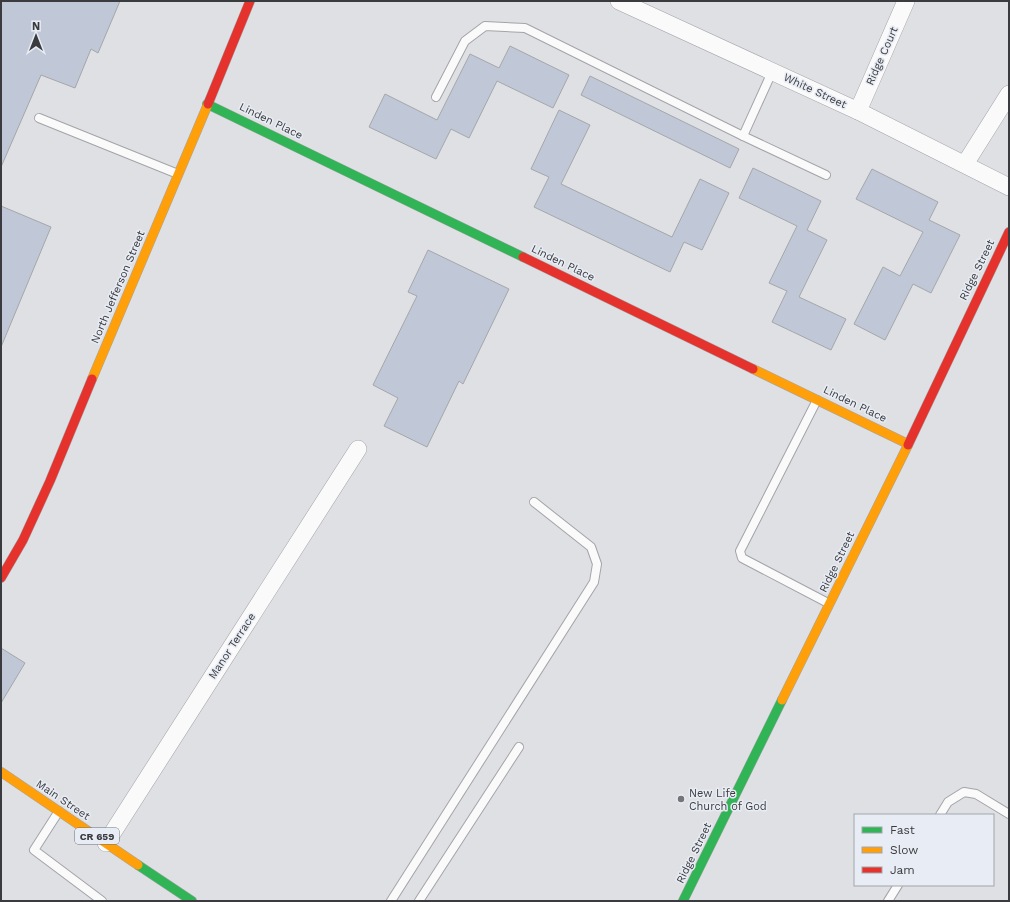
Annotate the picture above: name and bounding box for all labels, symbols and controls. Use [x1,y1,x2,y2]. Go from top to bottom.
north arrow [16,16,56,56]
text: N [32,20,40,33]
street label: Ridge Court [863,24,901,87]
street label: White Street [781,71,849,111]
street label: Linden Place [237,100,305,142]
street label: North Jefferson Street [88,228,148,345]
street label: Ridge Street [957,237,998,303]
street label: Linden Place [529,242,597,284]
street label: Linden Place [821,383,889,425]
street label: Ridge Street [817,529,858,595]
street label: Manor Terrace [206,611,258,681]
street label: Main Street [34,777,93,823]
place label: New Life Church of God [689,787,767,813]
marker: New Life Church of God [676,794,686,804]
legend [854,814,994,886]
street label: Ridge Street [674,820,715,886]
text: Fast [890,823,915,837]
road number: CR 659 [75,828,119,844]
text: Slow [890,843,918,857]
text: Jam [890,863,915,877]

